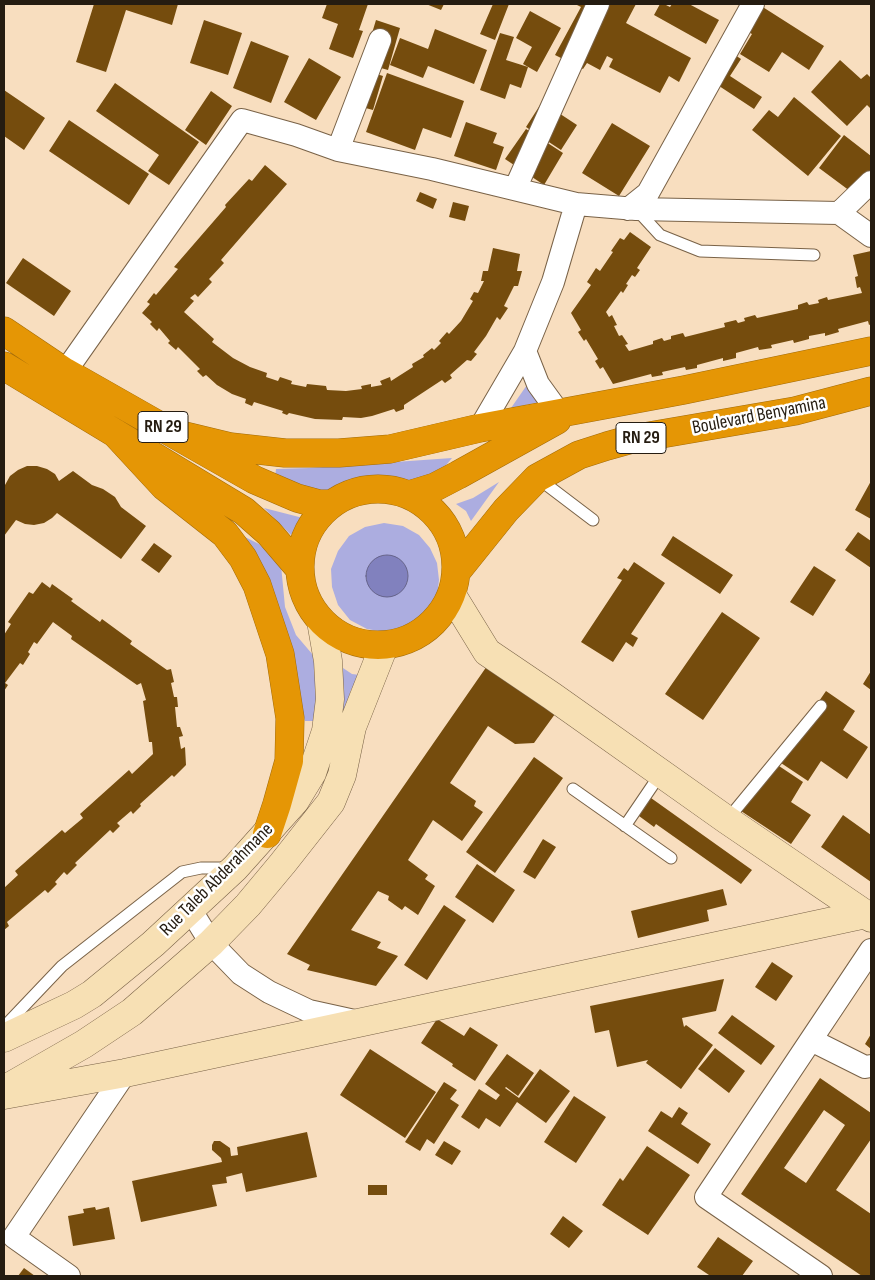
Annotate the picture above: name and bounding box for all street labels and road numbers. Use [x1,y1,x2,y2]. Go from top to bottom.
street label: Boulevard Benyamina [690,392,828,440]
road number: RN 29 [138,412,188,442]
road number: RN 29 [616,422,666,453]
street label: Rue Taleb Abderahmane [156,819,278,941]

